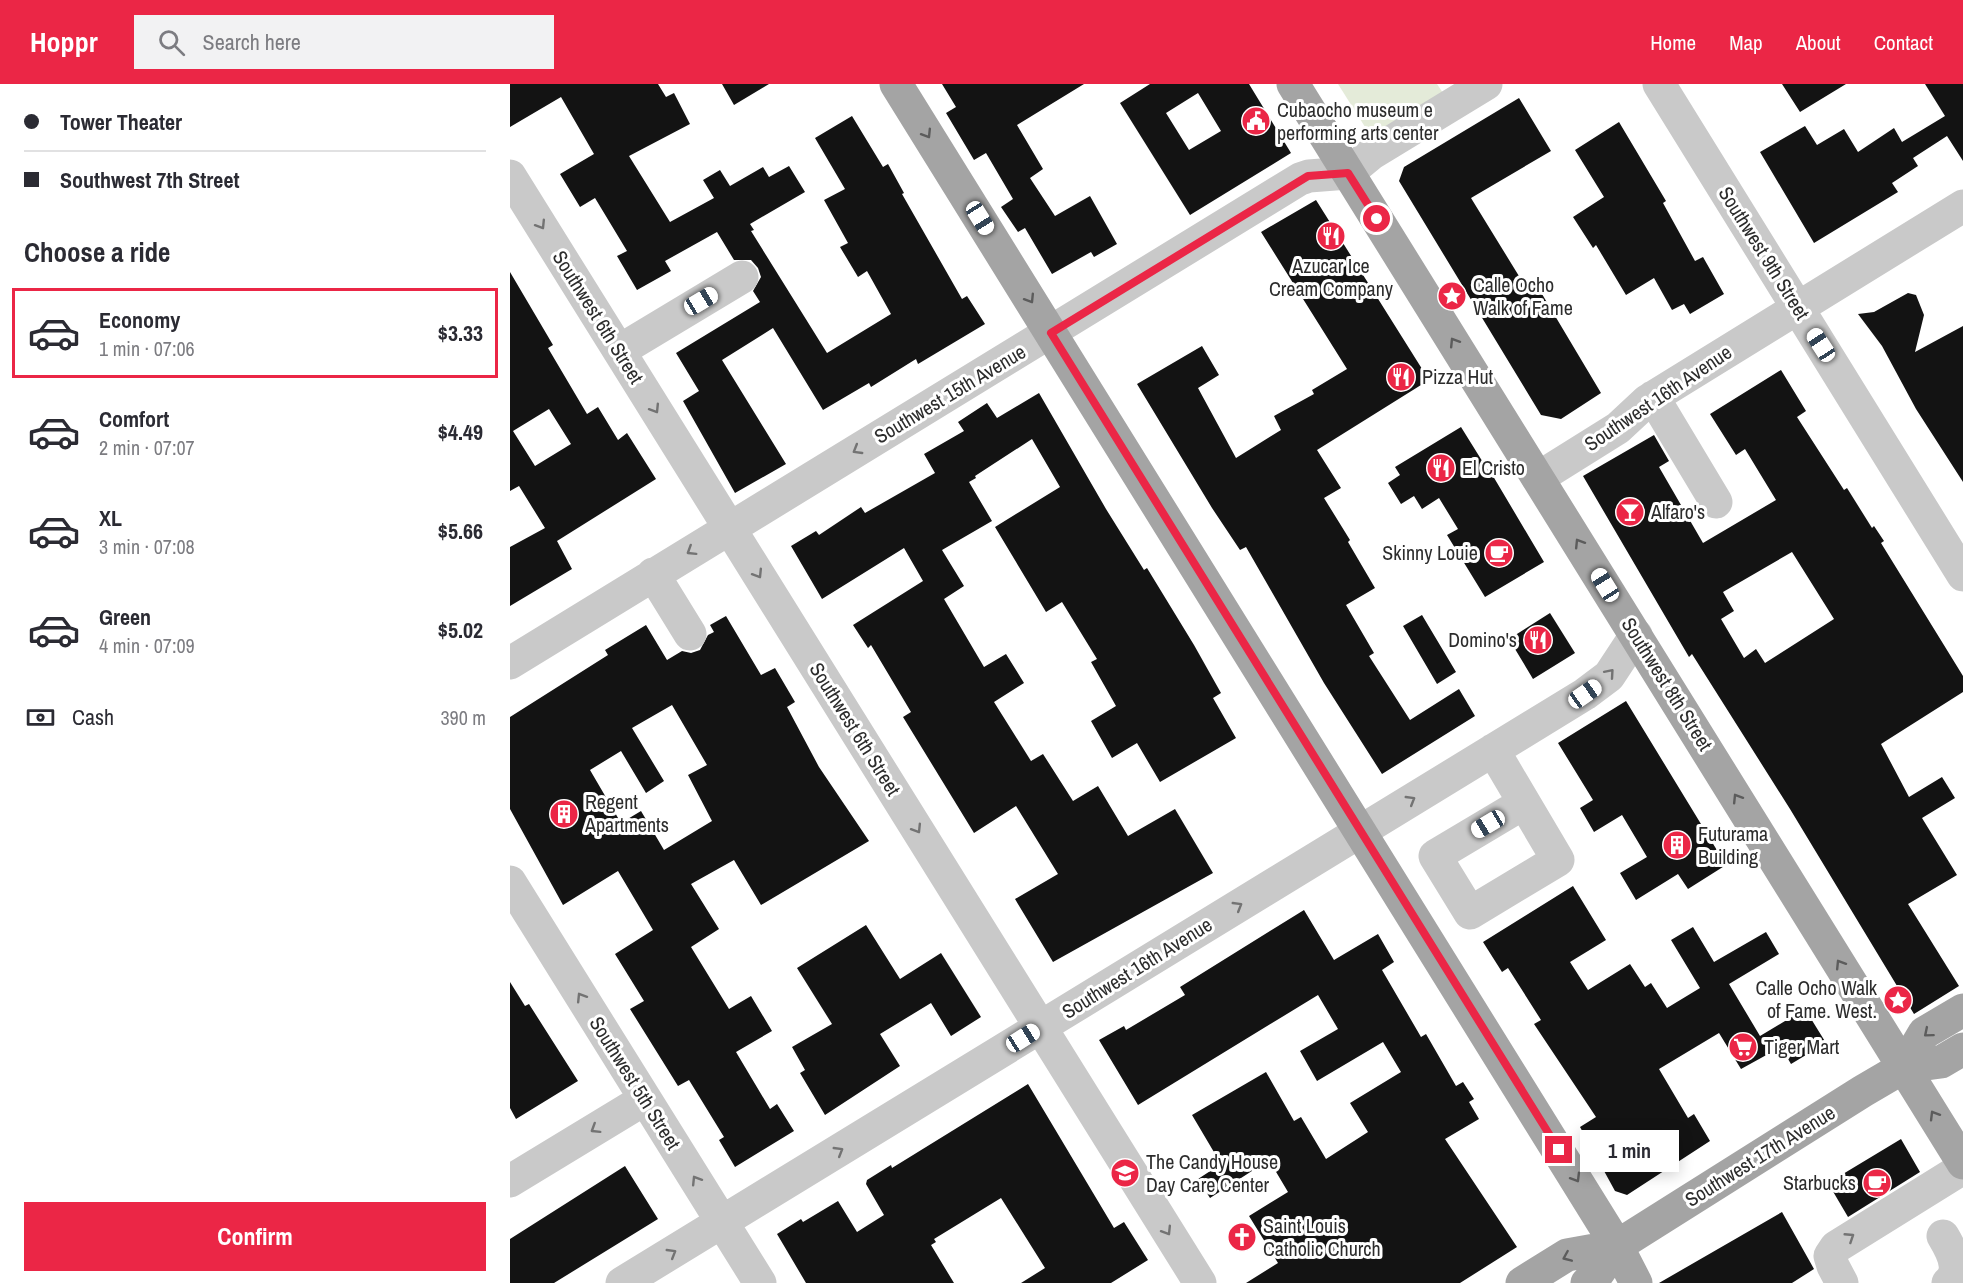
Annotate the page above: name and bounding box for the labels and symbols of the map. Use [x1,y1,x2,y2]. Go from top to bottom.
place label: Cubaocho museum e performing arts center [1277,96,1439,146]
public building icon: Cubaocho museum e performing arts center [1240,105,1272,137]
one-way arrow [919,128,931,138]
street label: Southwest 9th Street [1713,181,1816,325]
car [963,198,997,238]
route start [1363,205,1390,232]
one-way arrow [534,218,545,229]
restaurant icon: Azucar Ice Cream Company [1315,220,1347,252]
street label: Southwest 6th Street [547,245,650,389]
place label: Azucar Ice Cream Company [1269,252,1394,302]
place label: Calle Ocho Walk of Fame [1473,271,1573,321]
place icon: Calle Ocho Walk of Fame [1436,280,1468,312]
car [681,284,721,318]
one-way arrow [1023,292,1034,303]
car [1804,325,1838,365]
street label: Southwest 15th Avenue [869,338,1030,449]
one-way arrow [1450,338,1462,348]
street label: Southwest 16th Avenue [1579,338,1737,457]
restaurant icon: Pizza Hut [1385,361,1417,393]
place label: Pizza Hut [1422,363,1494,390]
one-way arrow [648,403,660,413]
one-way arrow [853,443,863,455]
restaurant icon: El Cristo [1425,452,1457,484]
place label: El Cristo [1462,454,1525,481]
bar icon: Alfaro's [1614,496,1646,528]
place label: Alfaro's [1650,498,1705,525]
cafe icon: Skinny Louie [1483,537,1515,569]
place label: Skinny Louie [1382,539,1478,566]
one-way arrow [1574,539,1586,549]
one-way arrow [686,544,697,555]
car [1588,565,1622,605]
one-way arrow [751,568,763,578]
street label: Southwest 8th Street [1616,612,1719,756]
restaurant icon: Domino's [1522,624,1554,656]
place label: Domino's [1448,626,1517,653]
street label: Southwest 6th Street [804,657,907,801]
one-way arrow [1603,668,1614,679]
car [1565,676,1605,712]
place label: Regent Apartments [584,788,669,838]
one-way arrow [1733,794,1745,804]
one-way arrow [1405,795,1415,807]
building icon: Regent Apartments [548,798,580,830]
car [1468,807,1508,841]
place label: Futurama Building [1698,820,1768,870]
one-way arrow [909,823,921,833]
building icon: Futurama Building [1661,829,1693,861]
one-way arrow [1231,903,1242,914]
street label: Southwest 16th Avenue [1057,911,1217,1025]
one-way arrow [1836,960,1847,971]
place label: Calle Ocho Walk of Fame. West. [1755,974,1878,1024]
place icon: Calle Ocho Walk of Fame. West. [1882,984,1914,1016]
one-way arrow [577,993,589,1003]
street label: Southwest 5th Street [584,1011,687,1155]
car [1003,1021,1043,1055]
one-way arrow [1924,1026,1935,1037]
supermarket icon: Tiger Mart [1727,1031,1759,1063]
place label: Tiger Mart [1764,1033,1840,1060]
street label: Southwest 17th Avenue [1680,1099,1840,1213]
one-way arrow [1929,1111,1941,1121]
one-way arrow [591,1121,601,1133]
callout: 1 min [1580,1129,1679,1171]
route end [1545,1136,1572,1163]
one-way arrow [833,1146,843,1158]
place label: The Candy House Day Care Center [1146,1148,1278,1198]
school or university icon: The Candy House Day Care Center [1109,1157,1141,1189]
cafe icon: Starbucks [1861,1167,1893,1199]
place label: Starbucks [1783,1169,1856,1196]
one-way arrow [1568,1172,1579,1183]
one-way arrow [691,1176,703,1186]
place label: Saint Louis Catholic Church [1263,1212,1381,1262]
church icon: Saint Louis Catholic Church [1226,1221,1258,1253]
one-way arrow [1160,1225,1172,1235]
one-way arrow [1844,1232,1854,1244]
one-way arrow [666,1248,676,1260]
one-way arrow [1562,1250,1573,1262]

